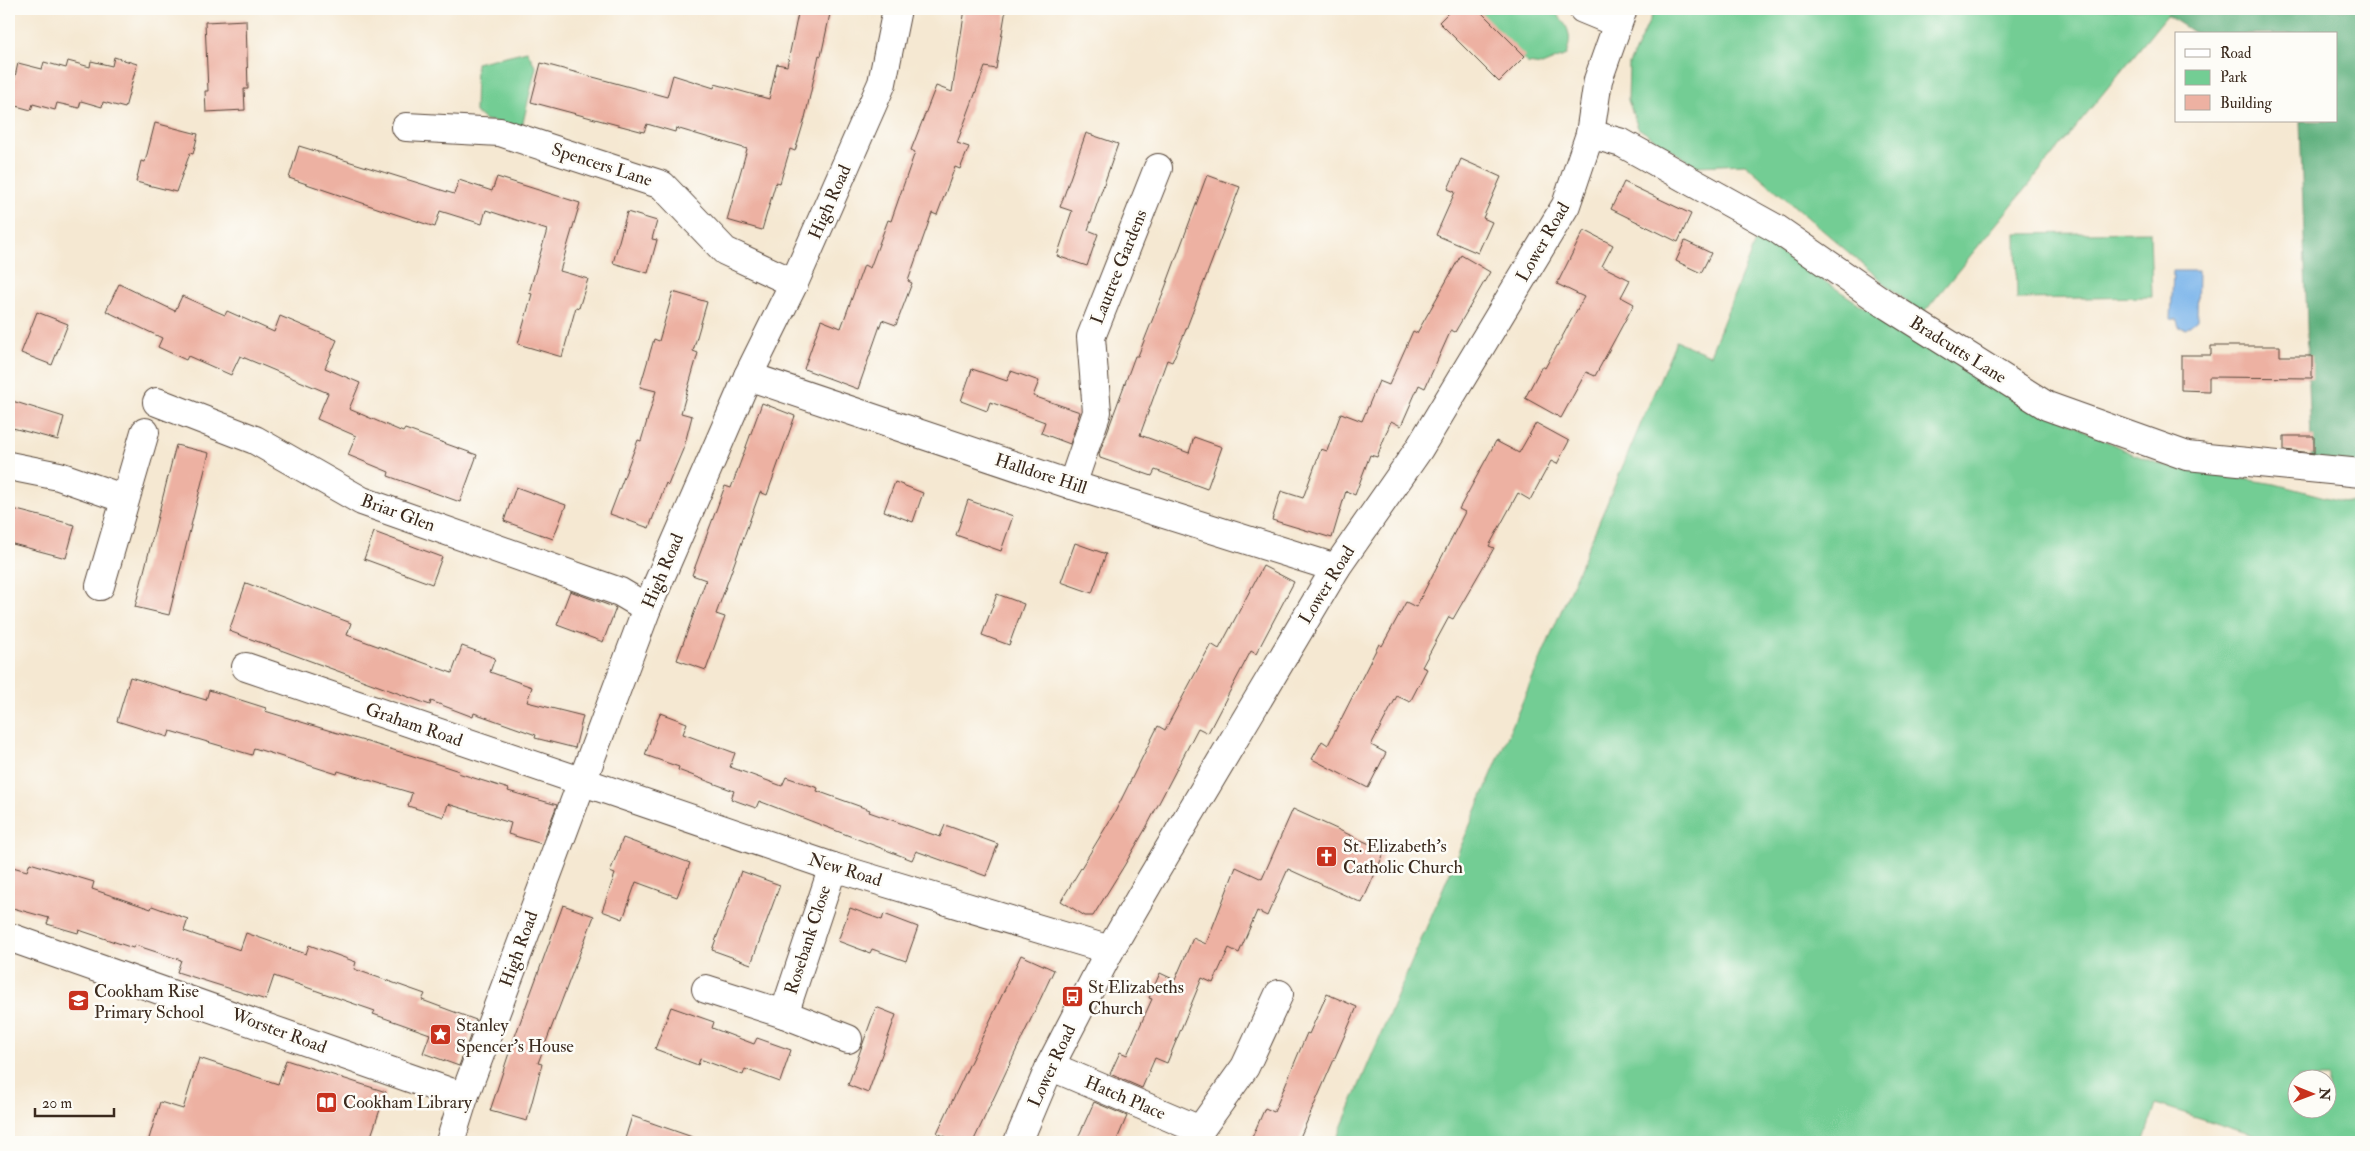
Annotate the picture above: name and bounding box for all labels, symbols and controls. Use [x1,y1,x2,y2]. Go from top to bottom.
legend [2175,32,2338,122]
text: Road [2220,44,2252,63]
text: Park [2220,68,2247,87]
text: Building [2220,94,2272,113]
street label: Spencers Lane [549,138,656,192]
street label: High Road [803,161,857,243]
street label: Lower Road [1511,198,1575,286]
street label: Lautree Gardens [1085,206,1153,328]
street label: Bradcutts Lane [1905,311,2011,389]
street label: Halldore Hill [992,448,1090,500]
street label: Briar Glen [358,489,438,537]
street label: High Road [637,530,689,612]
street label: Lower Road [1294,541,1360,629]
street label: Graham Road [362,698,466,752]
place label: St. Elizabeth's Catholic Church [1343,835,1463,879]
church icon: St. Elizabeth's Catholic Church [1315,844,1339,868]
street label: New Road [805,848,885,892]
street label: Rosebank Close [780,882,837,997]
street label: High Road [495,908,543,990]
place label: St Elizabeths Church [1088,976,1184,1020]
place label: Cookham Rise Primary School [94,980,205,1024]
bus stop icon: St Elizabeths Church [1060,985,1084,1009]
school or university icon: Cookham Rise Primary School [66,989,90,1013]
street label: Worster Road [227,1003,330,1059]
place label: Stanley Spencer's House [456,1014,574,1058]
street label: Lower Road [1023,1021,1081,1111]
place icon: Stanley Spencer's House [428,1023,452,1047]
north arrow [2288,1068,2338,1118]
street label: Hatch Place [1081,1071,1169,1126]
scale bar [35,1086,114,1118]
text: N [2316,1087,2333,1101]
library icon: Cookham Library [315,1090,339,1114]
place label: Cookham Library [343,1091,473,1114]
text: 20 m [42,1094,72,1113]

